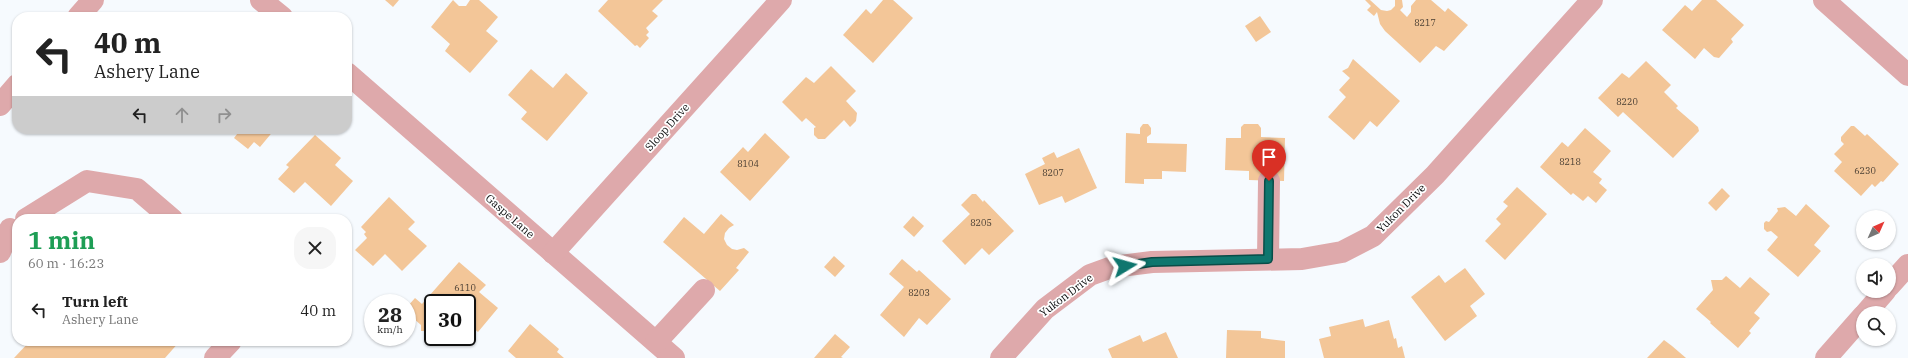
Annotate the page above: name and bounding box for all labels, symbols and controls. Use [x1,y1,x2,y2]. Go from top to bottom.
house number: 8217 [1414,17,1436,28]
text: 40 m [94,24,161,61]
icon: left [28,28,80,80]
text: Ashery Lane [94,60,200,83]
house number: 8220 [1616,96,1638,107]
street label: Sloop Drive [642,100,692,154]
icon: left [129,104,151,126]
icon: ahead [171,104,193,126]
icon: right [213,104,235,126]
pin [1252,140,1286,181]
icon: arrive [1258,146,1280,168]
house number: 8218 [1559,156,1581,167]
house number: 8104 [737,158,759,169]
house number: 6230 [1854,165,1876,176]
house number: 8207 [1042,167,1064,178]
street label: Yukon Drive [1374,181,1428,235]
street label: Gaspe Lane [483,191,537,241]
north arrow [1856,210,1896,250]
map controls [1856,210,1896,346]
house number: 8205 [970,217,992,228]
text: 1 min [28,224,95,256]
button: close [294,227,336,269]
position arrow [1104,245,1146,287]
text: 60 m · 16:23 [28,255,104,272]
button: sound [1856,258,1896,298]
street label: Yukon Drive [1037,270,1096,320]
house number: 6110 [454,282,476,293]
house number: 8203 [908,287,930,298]
text: Turn left [62,292,128,311]
speed limit sign: 30 [424,294,476,346]
icon: left [28,299,50,321]
text: 40 m [300,301,336,320]
text: 28 [378,301,402,328]
button: search [1856,306,1896,346]
text: Ashery Lane [62,311,139,328]
text: km/h [377,323,403,336]

